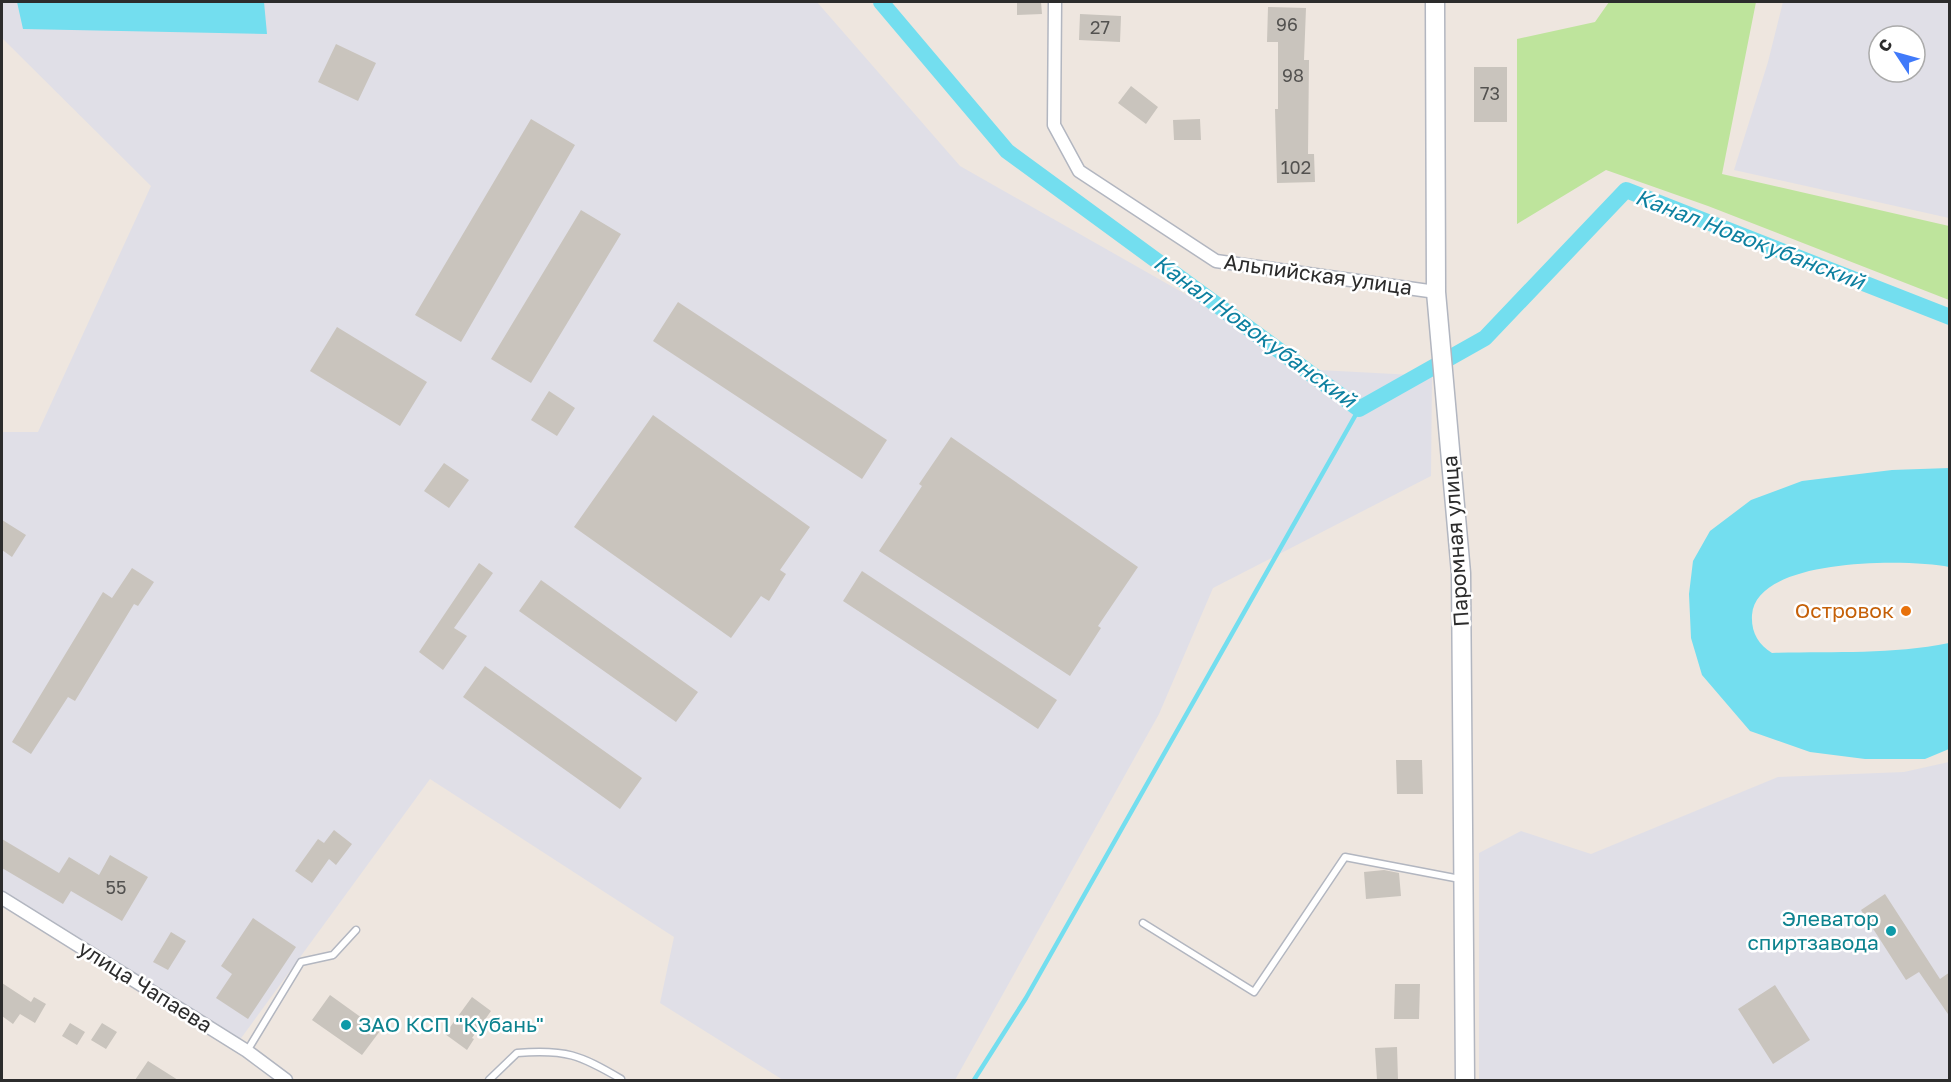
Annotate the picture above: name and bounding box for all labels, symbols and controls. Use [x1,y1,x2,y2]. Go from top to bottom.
house number: 96 [1276,13,1298,35]
house number: 27 [1090,16,1110,38]
north arrow [1867,24,1927,84]
text: С [1873,35,1896,56]
house number: 98 [1282,64,1304,86]
house number: 73 [1480,82,1500,104]
house number: 102 [1281,156,1311,178]
water label: Канал Новокубанский [1632,182,1870,295]
water label: Канал Новокубанский [1149,248,1363,414]
street label: Альпийская улица [1222,248,1414,300]
street label: Паромная улица [1436,455,1474,628]
place label: Островок [1795,597,1894,623]
marker: Островок [1899,604,1913,618]
house number: 55 [106,876,126,898]
place label: Элеватор спиртзавода [1747,905,1879,955]
marker: Элеватор спиртзавода [1884,924,1898,938]
street label: улица Чапаева [74,935,217,1038]
place label: ЗАО КСП "Кубань" [358,1011,544,1037]
marker: ЗАО КСП "Кубань" [339,1018,353,1032]

